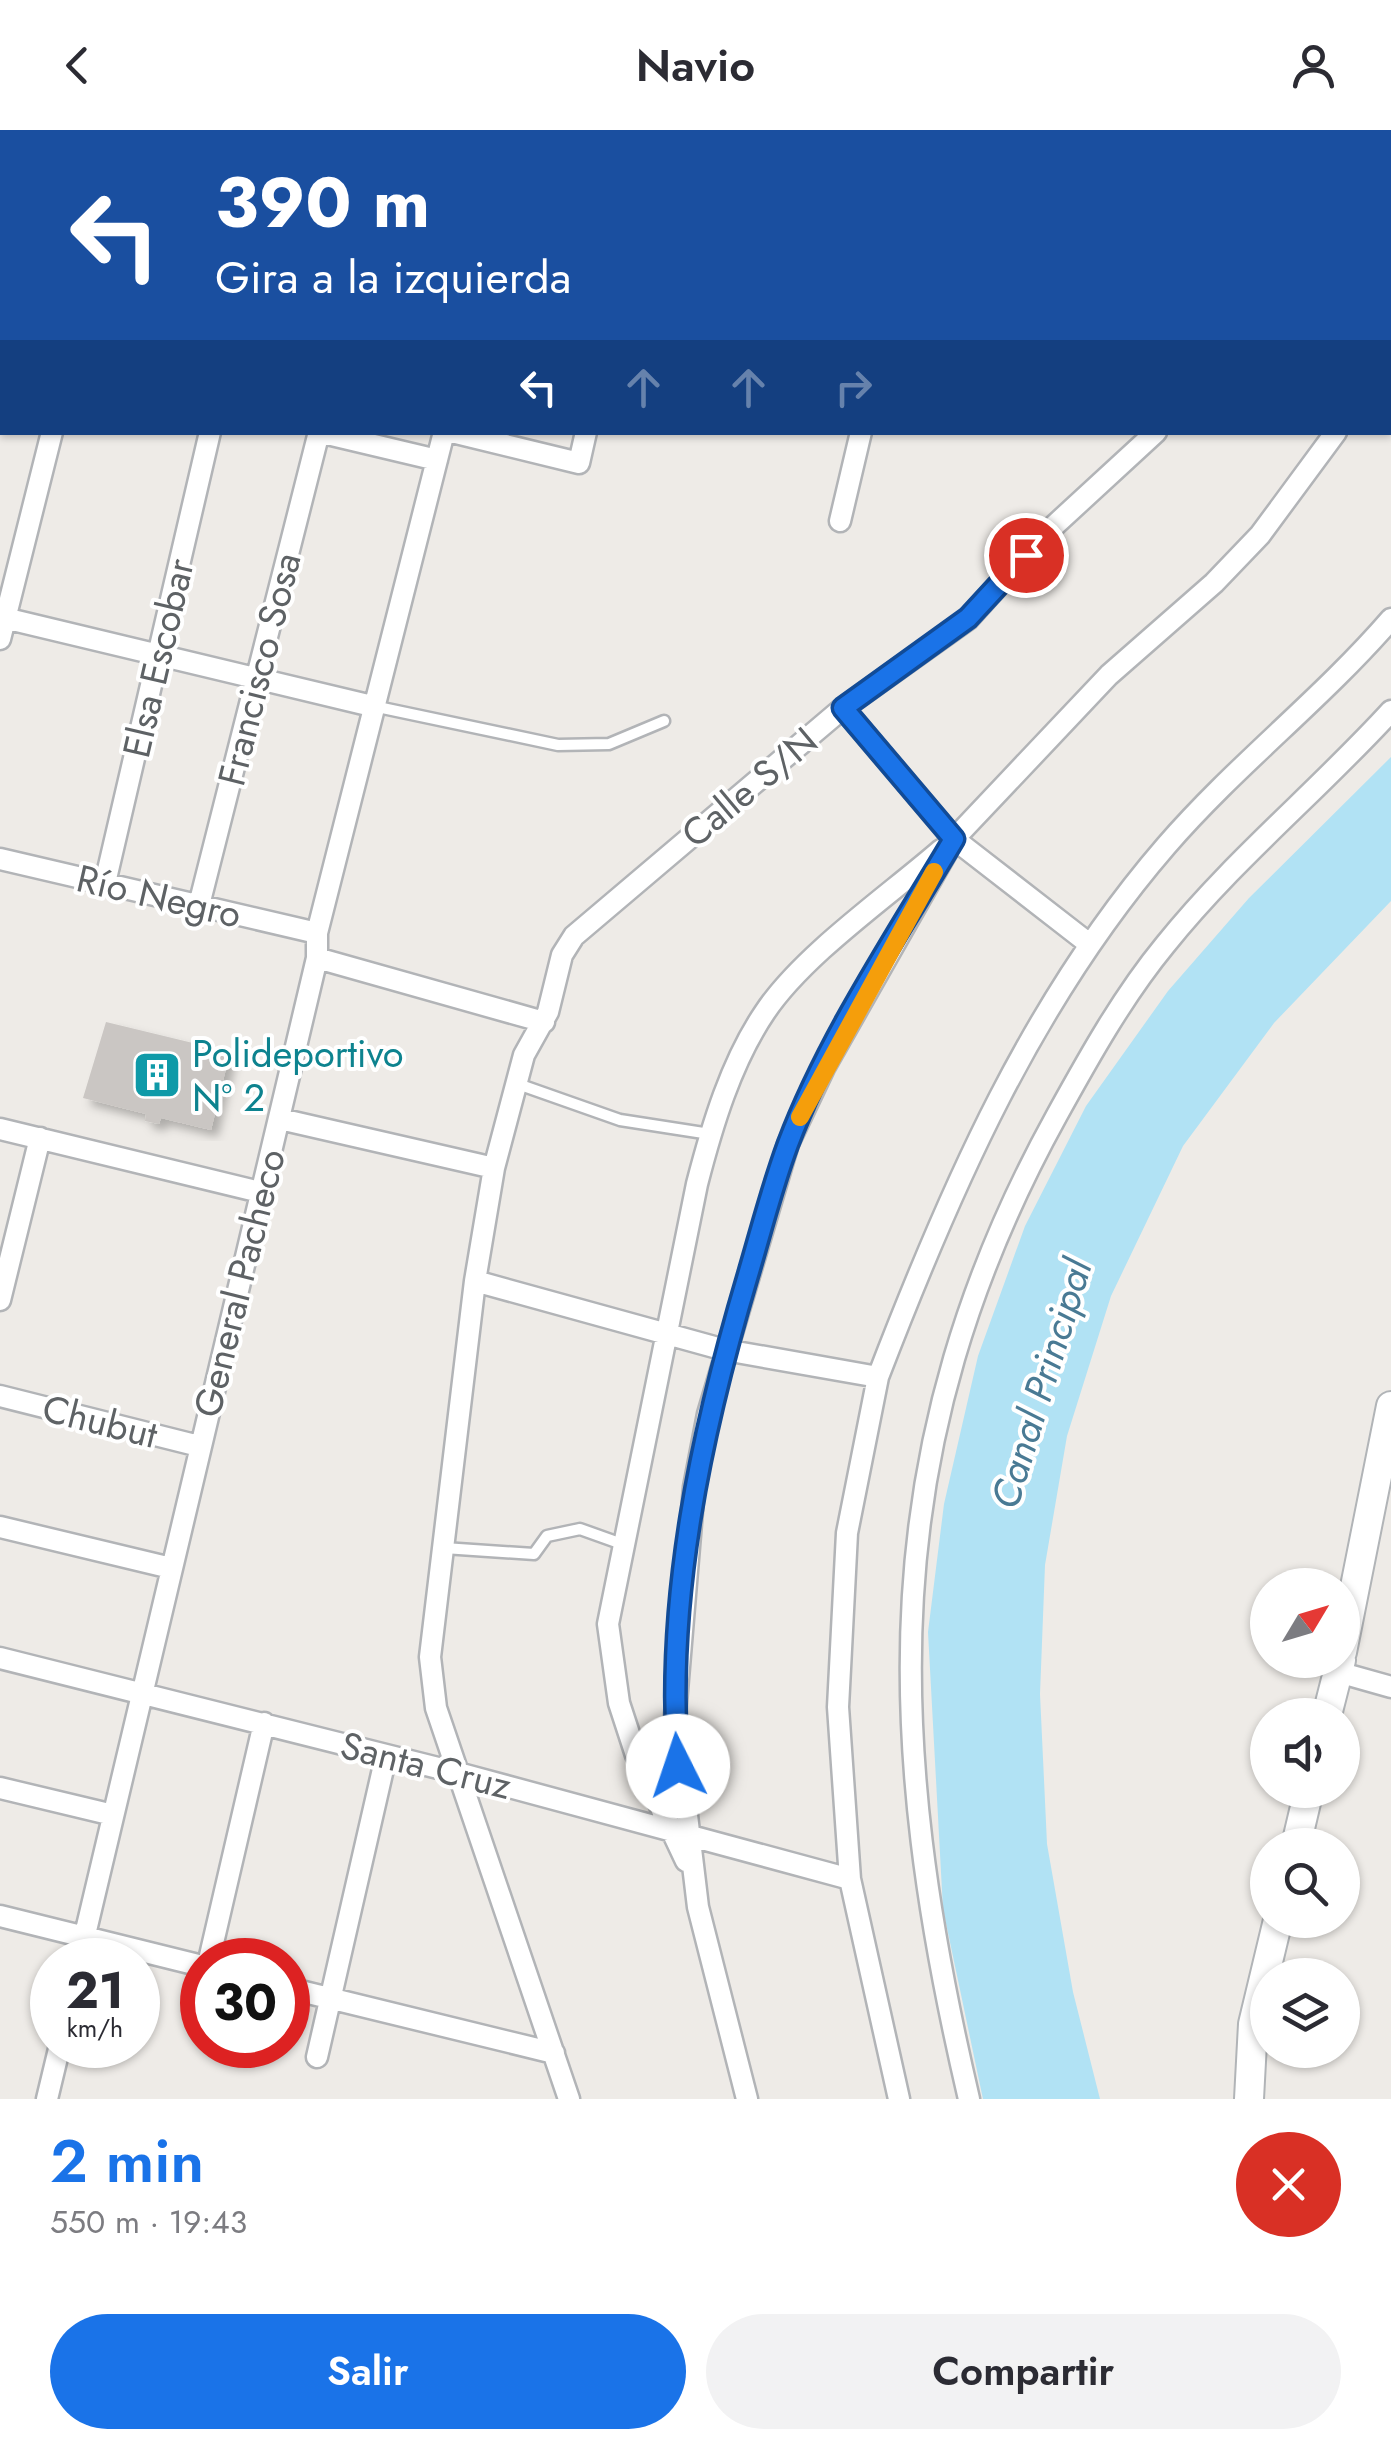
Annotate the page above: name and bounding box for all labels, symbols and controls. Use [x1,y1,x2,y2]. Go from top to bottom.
text: Navio [636,33,755,98]
icon: back [50,38,105,93]
icon: person [1286,38,1341,93]
text: 390 m [215,152,430,253]
icon: left [50,170,180,300]
text: Gira a la izquierda [215,245,571,310]
icon: left [511,360,566,415]
icon: ahead [616,360,671,415]
icon: ahead [721,360,776,415]
icon: right [826,360,881,415]
pin [984,513,1069,598]
icon: arrive [999,528,1054,583]
street label: Francisco Sosa [203,547,315,791]
street label: Elsa Escobar [108,553,208,763]
street label: Calle S/N [669,714,829,860]
street label: Río Negro [71,850,247,942]
place label: Polideportivo Nº 2 [192,1026,404,1125]
building icon: Polideportivo Nº 2 [131,1049,183,1101]
street label: General Pacheco [179,1143,299,1423]
water label: Canal Principal [976,1250,1107,1516]
street label: Chubut [37,1380,163,1462]
north arrow [1250,1568,1360,1678]
map controls [1250,1568,1360,2068]
button: sound [1250,1698,1360,1808]
position arrow [626,1714,730,1818]
street label: Santa Cruz [335,1717,517,1813]
button: search [1250,1828,1360,1938]
speed limit sign: 30 [180,1938,310,2068]
text: 21 [66,1954,124,2027]
button: layers [1250,1958,1360,2068]
text: km/h [67,2010,123,2046]
text: 2 min [50,2118,204,2205]
button: close [1236,2132,1341,2237]
text: 550 m · 19:43 [50,2199,247,2245]
button: Salir [50,2314,686,2429]
button: Compartir [706,2314,1341,2429]

